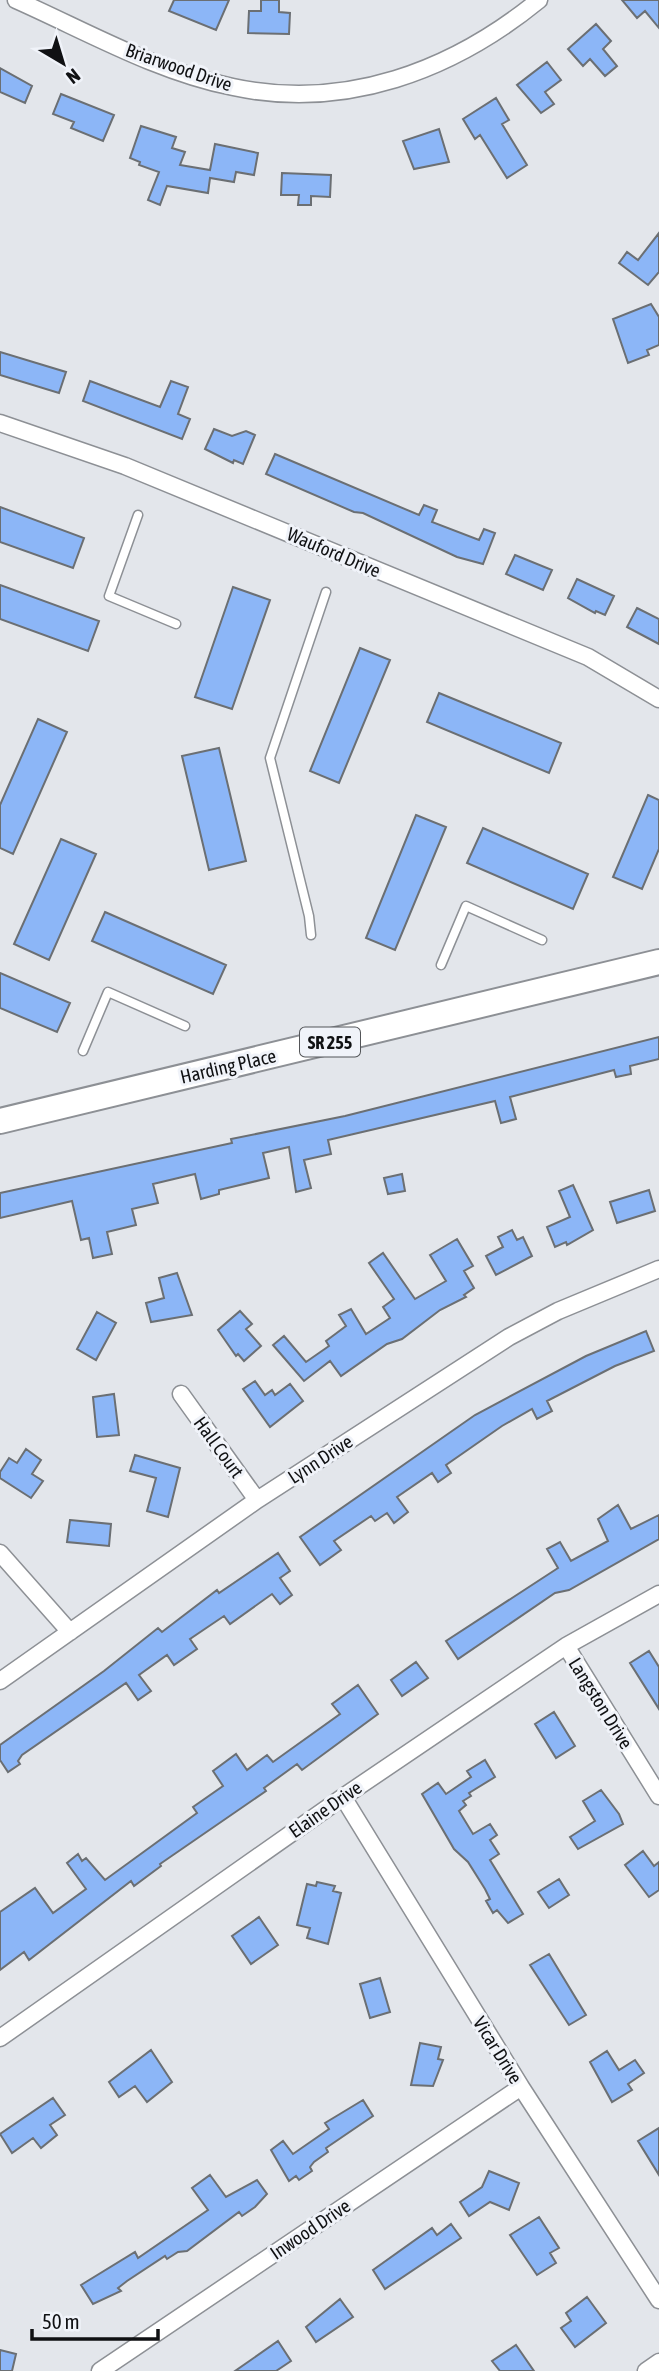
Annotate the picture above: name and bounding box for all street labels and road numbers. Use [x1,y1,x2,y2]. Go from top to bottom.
street label: Briarwood Drive [123,39,235,95]
street label: Wauford Drive [284,522,384,582]
road number: SR 255 [300,1028,360,1056]
street label: Harding Place [178,1044,278,1088]
street label: Hall Court [190,1412,248,1482]
street label: Lynn Drive [284,1430,356,1488]
street label: Langston Drive [564,1653,638,1753]
street label: Elaine Drive [284,1776,366,1842]
street label: Vicar Drive [469,2013,527,2087]
street label: Inwood Drive [266,2194,354,2264]

